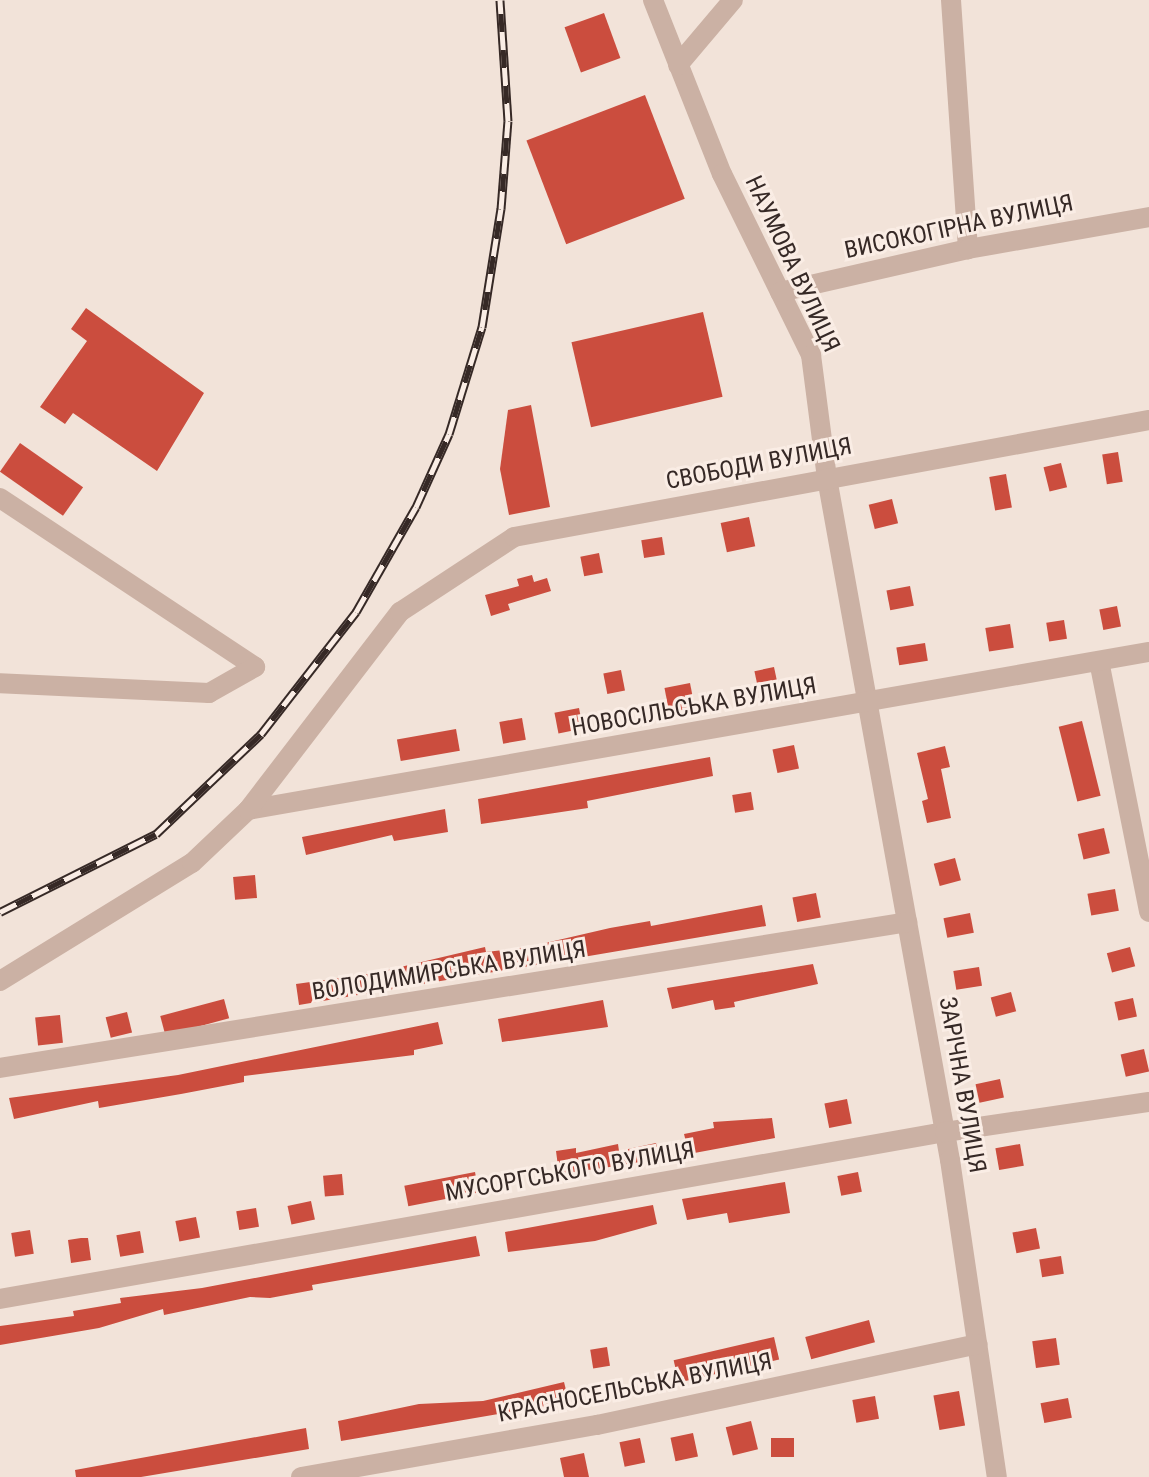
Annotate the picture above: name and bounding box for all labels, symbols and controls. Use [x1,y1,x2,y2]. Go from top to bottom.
street label: НАУМОВА ВУЛИЦЯ [739,171,845,357]
street label: ВИСОКОГІРНА ВУЛИЦЯ [842,189,1076,265]
street label: СВОБОДИ ВУЛИЦЯ [664,432,854,496]
street label: НОВОСІЛЬСЬКА ВУЛИЦЯ [569,671,819,743]
street label: ВОЛОДИМИРСЬКА ВУЛИЦЯ [310,935,588,1007]
street label: ЗАРІЧНА ВУЛИЦЯ [932,995,992,1175]
street label: МУСОРГСЬКОГО ВУЛИЦЯ [443,1136,697,1208]
street label: КРАСНОСЕЛЬСЬКА ВУЛИЦЯ [495,1347,775,1429]

